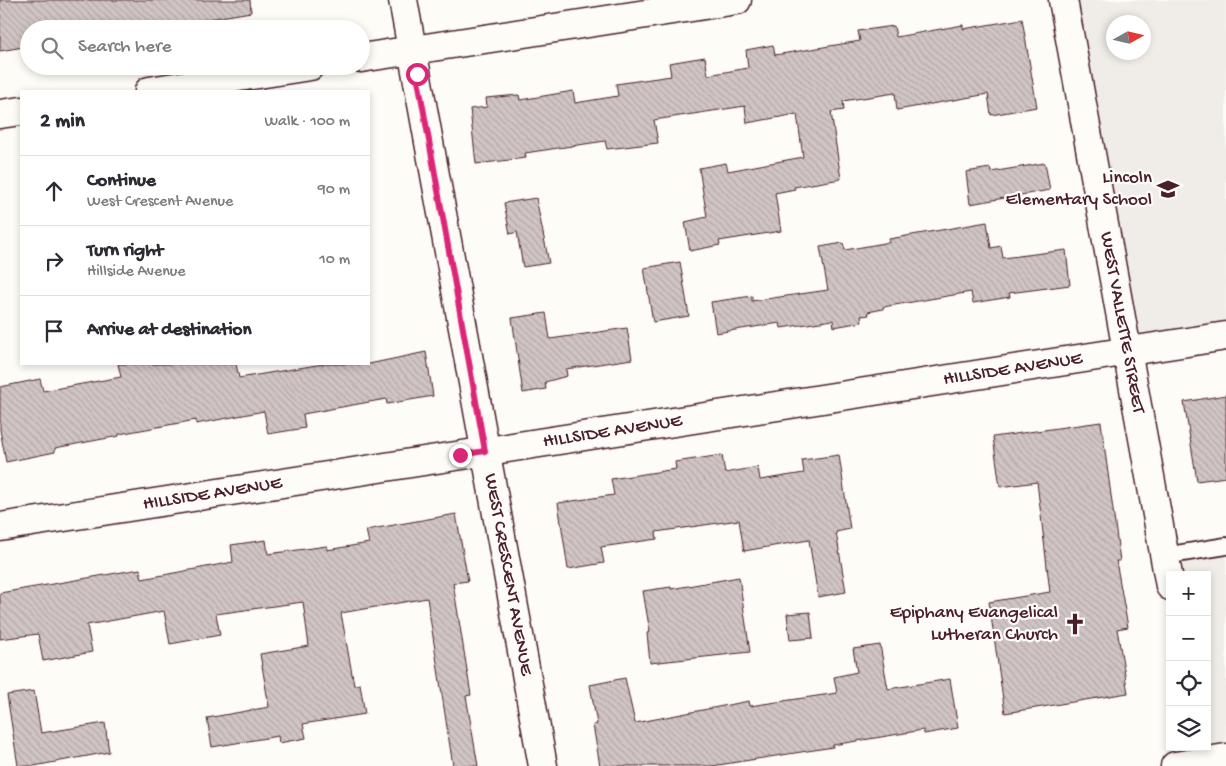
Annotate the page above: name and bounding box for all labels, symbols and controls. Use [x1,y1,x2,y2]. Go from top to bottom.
north arrow [1106,15,1151,60]
search box [20,20,370,75]
icon: search [38,34,66,62]
text: Search here [78,36,172,59]
route start [406,63,429,86]
text: 2 min [40,110,85,135]
text: Walk · 100 m [264,113,350,132]
place label: Lincoln Elementary School [1006,167,1152,212]
text: Continue [87,170,156,193]
school or university icon: Lincoln Elementary School [1155,176,1181,202]
icon: ahead [40,177,68,205]
text: 90 m [318,181,350,200]
text: West Crescent Avenue [87,193,233,212]
street label: WEST VALLETTE STREET [1094,230,1150,416]
text: Turn right [87,240,163,263]
icon: right [40,247,68,275]
text: 10 m [319,251,350,270]
text: Hillside Avenue [87,263,186,282]
icon: arrive [40,317,68,345]
text: Arrive at destination [87,319,251,342]
street label: HILLSIDE AVENUE [942,347,1085,391]
street label: HILLSIDE AVENUE [541,409,685,454]
route end [449,444,472,467]
street label: HILLSIDE AVENUE [141,472,285,516]
street label: WEST CRESCENT AVENUE [478,472,538,678]
map controls [1166,571,1211,751]
button: + [1166,571,1211,616]
place label: Epiphany Evangelical Lutheran Church [890,602,1058,647]
church icon: Epiphany Evangelical Lutheran Church [1062,611,1088,637]
button: − [1166,616,1211,661]
button: locate [1166,661,1211,706]
button: layers [1166,706,1211,751]

